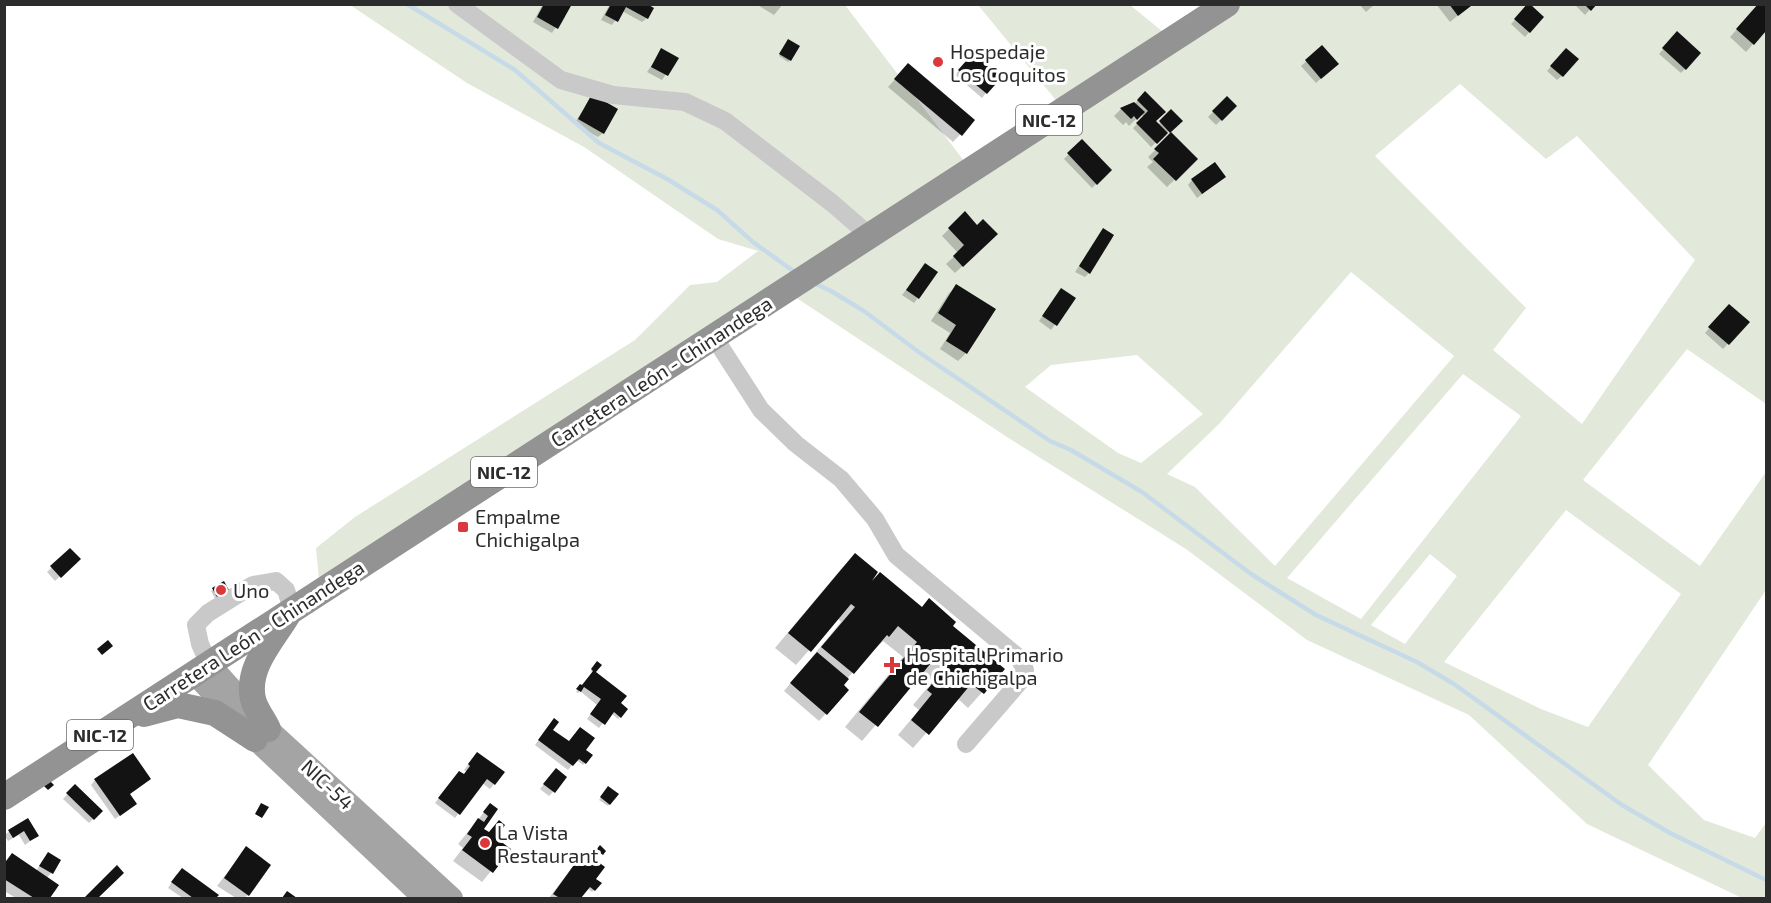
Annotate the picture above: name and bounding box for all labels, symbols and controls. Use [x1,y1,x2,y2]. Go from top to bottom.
place label: Hospedaje Los Coquitos [950,39,1066,86]
marker: Hospedaje Los Coquitos [931,55,945,69]
road number: NIC-12 [1016,105,1082,135]
street label: Carretera León - Chinandega [546,290,776,452]
road number: NIC-12 [471,457,537,487]
place label: Empalme Chichigalpa [475,504,580,551]
marker: Empalme Chichigalpa [456,520,470,534]
street label: Carretera León - Chinandega [138,554,368,716]
place label: Uno [233,578,269,602]
marker: Uno [214,583,228,597]
place label: Hospital Primario de Chichigalpa [906,642,1064,689]
marker: Hospital Primario de Chichigalpa [883,656,901,674]
road number: NIC-12 [67,720,133,750]
street label: NIC-54 [297,754,359,814]
place label: La Vista Restaurant [497,820,599,867]
marker: La Vista Restaurant [478,836,492,850]

